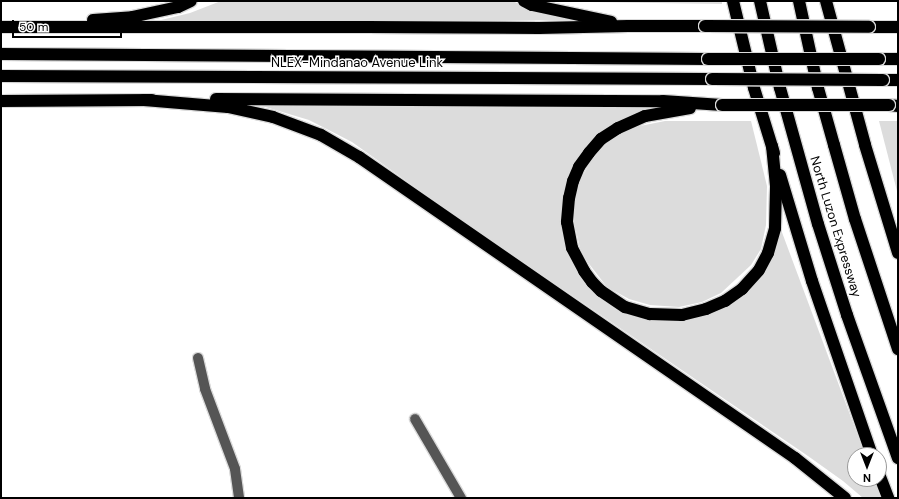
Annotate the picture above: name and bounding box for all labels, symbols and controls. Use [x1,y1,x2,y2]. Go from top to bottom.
scale bar [14,12,124,38]
text: 50 m [19,19,48,35]
street label: NLEX-Mindanao Avenue Link [271,55,443,71]
street label: North Luzon Expressway [806,154,864,300]
north arrow [847,447,887,487]
text: N [863,471,871,485]

